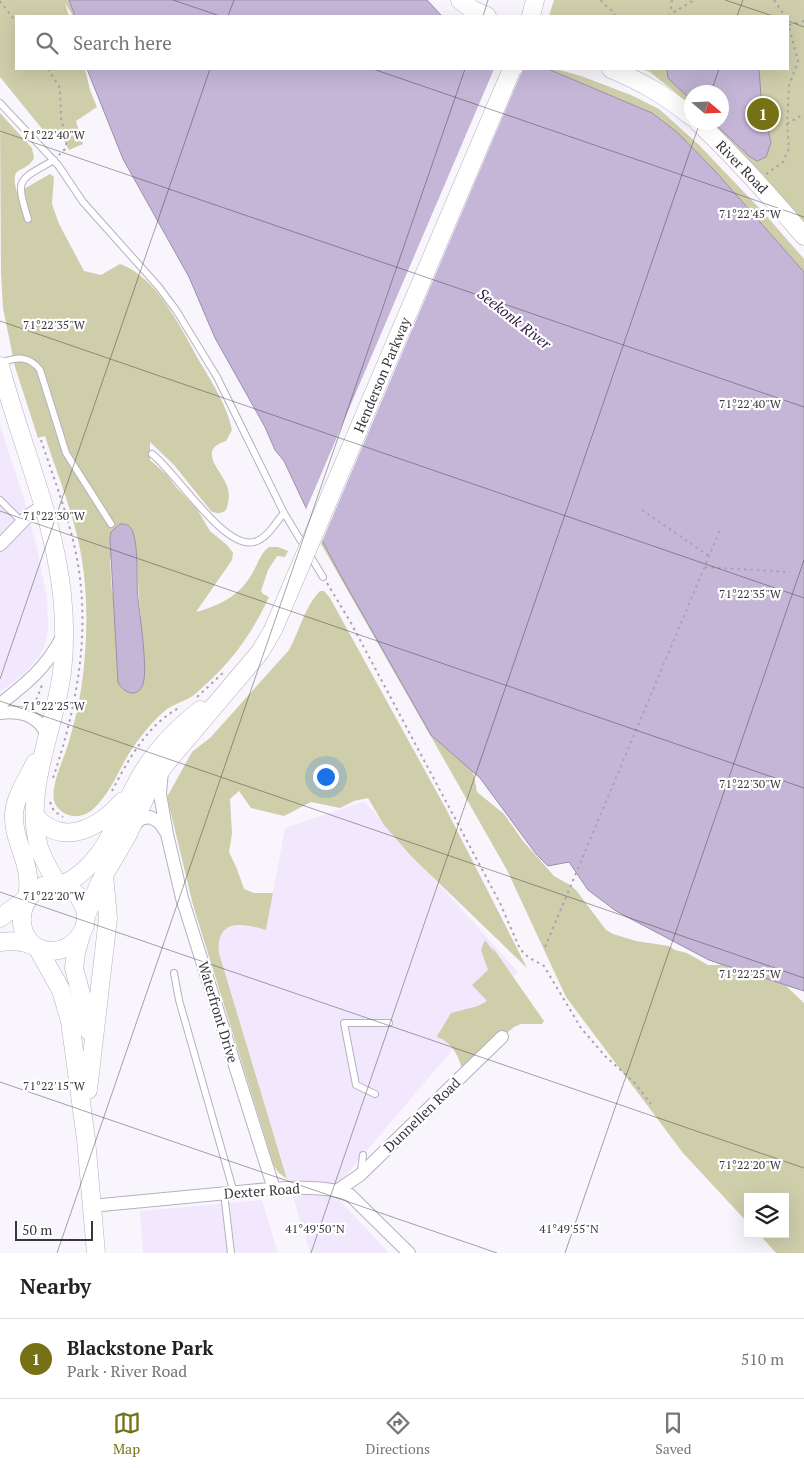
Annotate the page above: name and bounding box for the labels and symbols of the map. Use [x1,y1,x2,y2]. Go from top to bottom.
north arrow [684,85,729,130]
pin: 1 [747,95,779,133]
text: 71°22'40"W [23,127,86,142]
street label: River Road [712,136,773,198]
text: 71°22'45"W [719,206,782,221]
water label: Seekonk River [474,283,556,354]
street label: Henderson Parkway [349,313,415,435]
text: 71°22'35"W [23,317,86,332]
text: 71°22'40"W [719,396,782,411]
text: 71°22'30"W [23,508,86,523]
text: 71°22'35"W [719,586,782,601]
text: 71°22'25"W [23,698,86,713]
your location [313,764,339,790]
text: 71°22'30"W [719,776,782,791]
text: 71°22'20"W [23,888,86,903]
street label: Waterfront Drive [194,959,243,1065]
text: 71°22'25"W [719,966,782,981]
street label: Dunnellen Road [379,1073,464,1156]
text: 71°22'15"W [23,1078,86,1093]
text: 71°22'20"W [719,1157,782,1172]
street label: Dexter Road [223,1178,301,1203]
scale bar [15,1218,92,1241]
text: 41°49'50"N [285,1221,345,1236]
text: 41°49'55"N [539,1221,599,1236]

